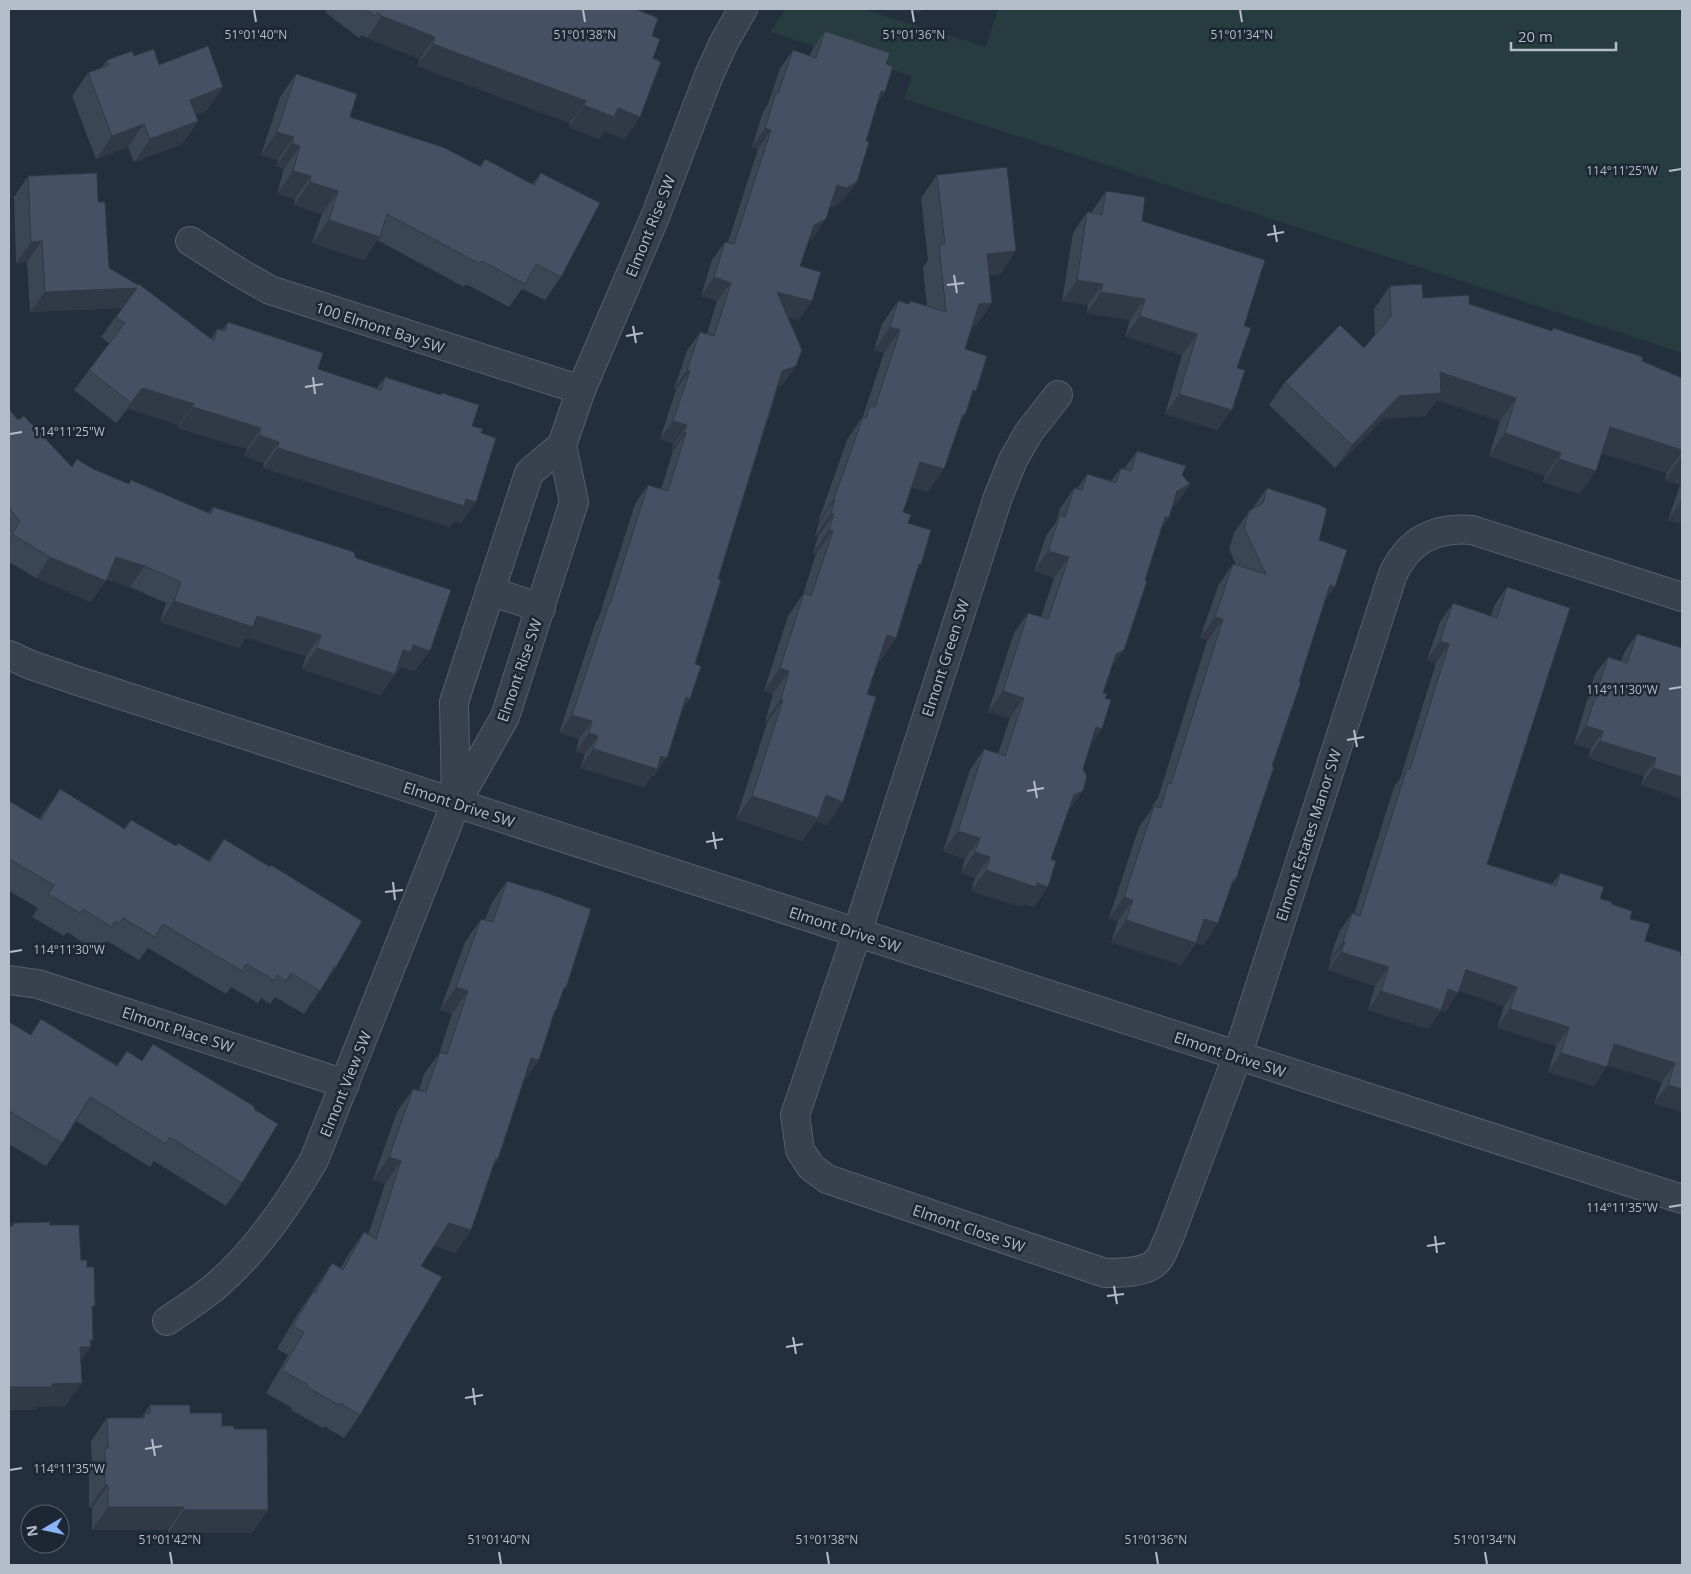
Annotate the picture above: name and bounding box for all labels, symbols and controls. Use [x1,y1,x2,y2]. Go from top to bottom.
scale bar [1511,20,1616,52]
text: 51°01'40"N [225,26,287,43]
text: 51°01'38"N [554,26,616,43]
text: 51°01'36"N [883,26,945,43]
text: 51°01'34"N [1211,26,1273,43]
text: 20 m [1518,26,1553,46]
text: 114°11'25"W [1586,162,1658,179]
street label: Elmont Rise SW [620,172,680,280]
street label: 100 Elmont Bay SW [313,297,447,357]
text: 114°11'25"W [33,423,105,440]
street label: Elmont Green SW [917,597,973,719]
street label: Elmont Rise SW [492,616,546,724]
text: 114°11'30"W [1586,681,1658,698]
street label: Elmont Estates Manor SW [1271,746,1345,923]
street label: Elmont Drive SW [401,777,517,832]
street label: Elmont Drive SW [787,902,903,957]
text: 114°11'30"W [33,941,105,958]
street label: Elmont Place SW [120,1002,236,1057]
street label: Elmont Drive SW [1172,1027,1288,1082]
street label: Elmont View SW [315,1028,375,1140]
street label: Elmont Close SW [910,1199,1028,1257]
text: 114°11'35"W [1586,1199,1658,1216]
text: 114°11'35"W [33,1460,105,1477]
north arrow [20,1504,70,1554]
text: N [21,1524,42,1538]
text: 51°01'42"N [139,1531,201,1548]
text: 51°01'40"N [468,1531,530,1548]
text: 51°01'38"N [796,1531,858,1548]
text: 51°01'36"N [1125,1531,1187,1548]
text: 51°01'34"N [1454,1531,1516,1548]

